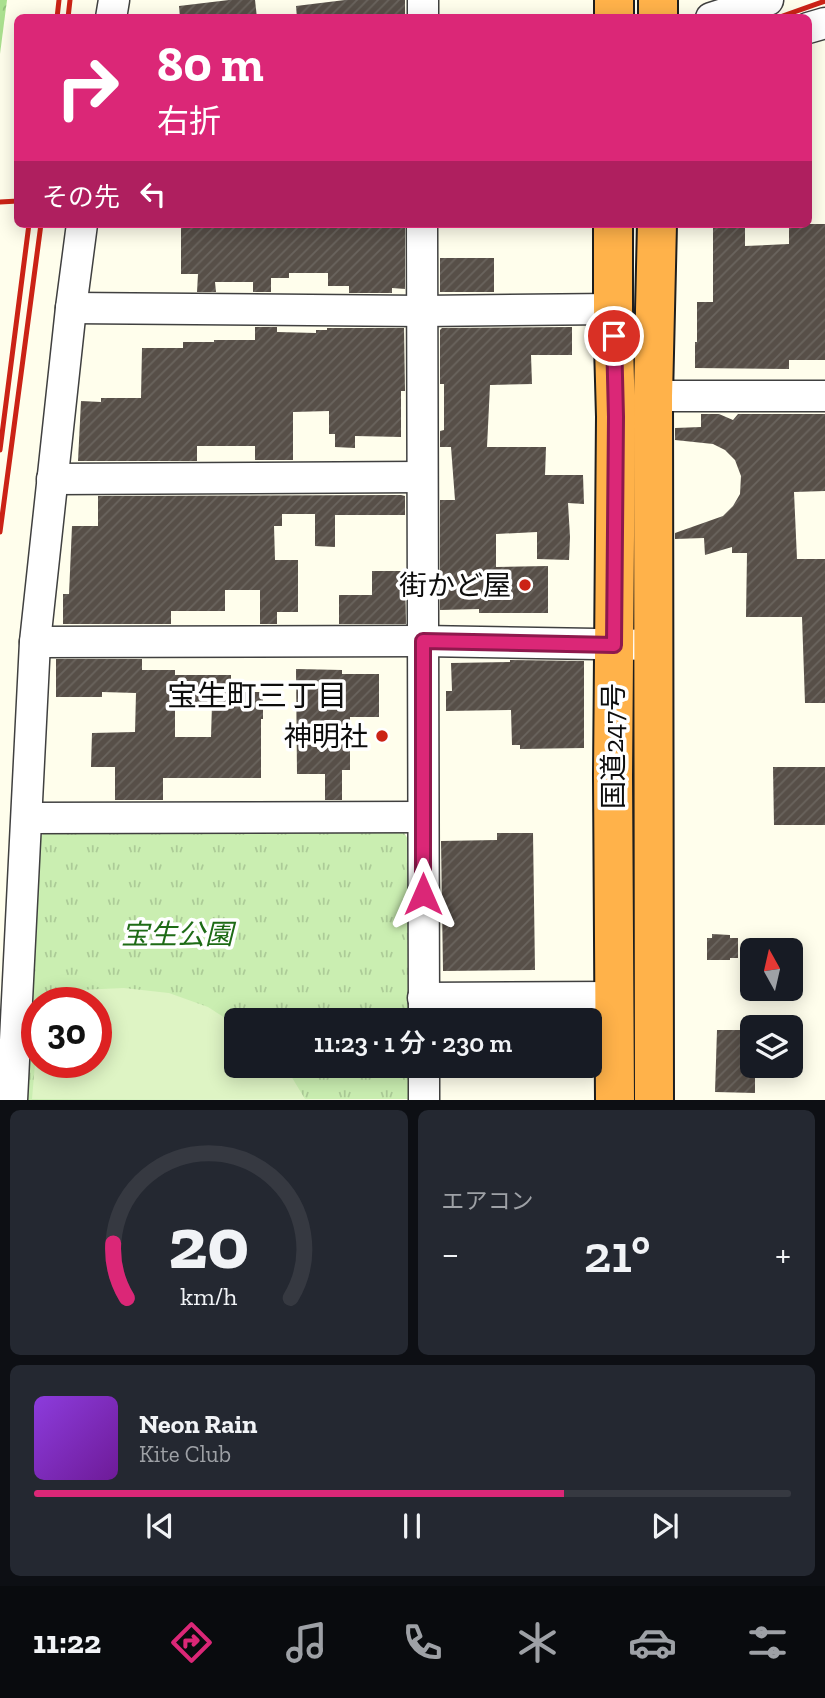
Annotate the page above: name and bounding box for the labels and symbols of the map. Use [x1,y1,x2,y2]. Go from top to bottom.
pin [584,306,644,366]
place label: 街かど屋 [399,569,511,602]
marker: 街かど屋 [517,577,533,593]
district label: 宝生町三丁目 [167,678,347,714]
street label: 国道247号 [597,683,630,809]
place label: 神明社 [284,720,368,753]
marker: 神明社 [374,728,390,744]
position arrow [386,857,460,931]
park label: 宝生公園 [121,918,237,951]
north arrow [740,938,803,1001]
speed limit sign: 30 [21,987,112,1078]

